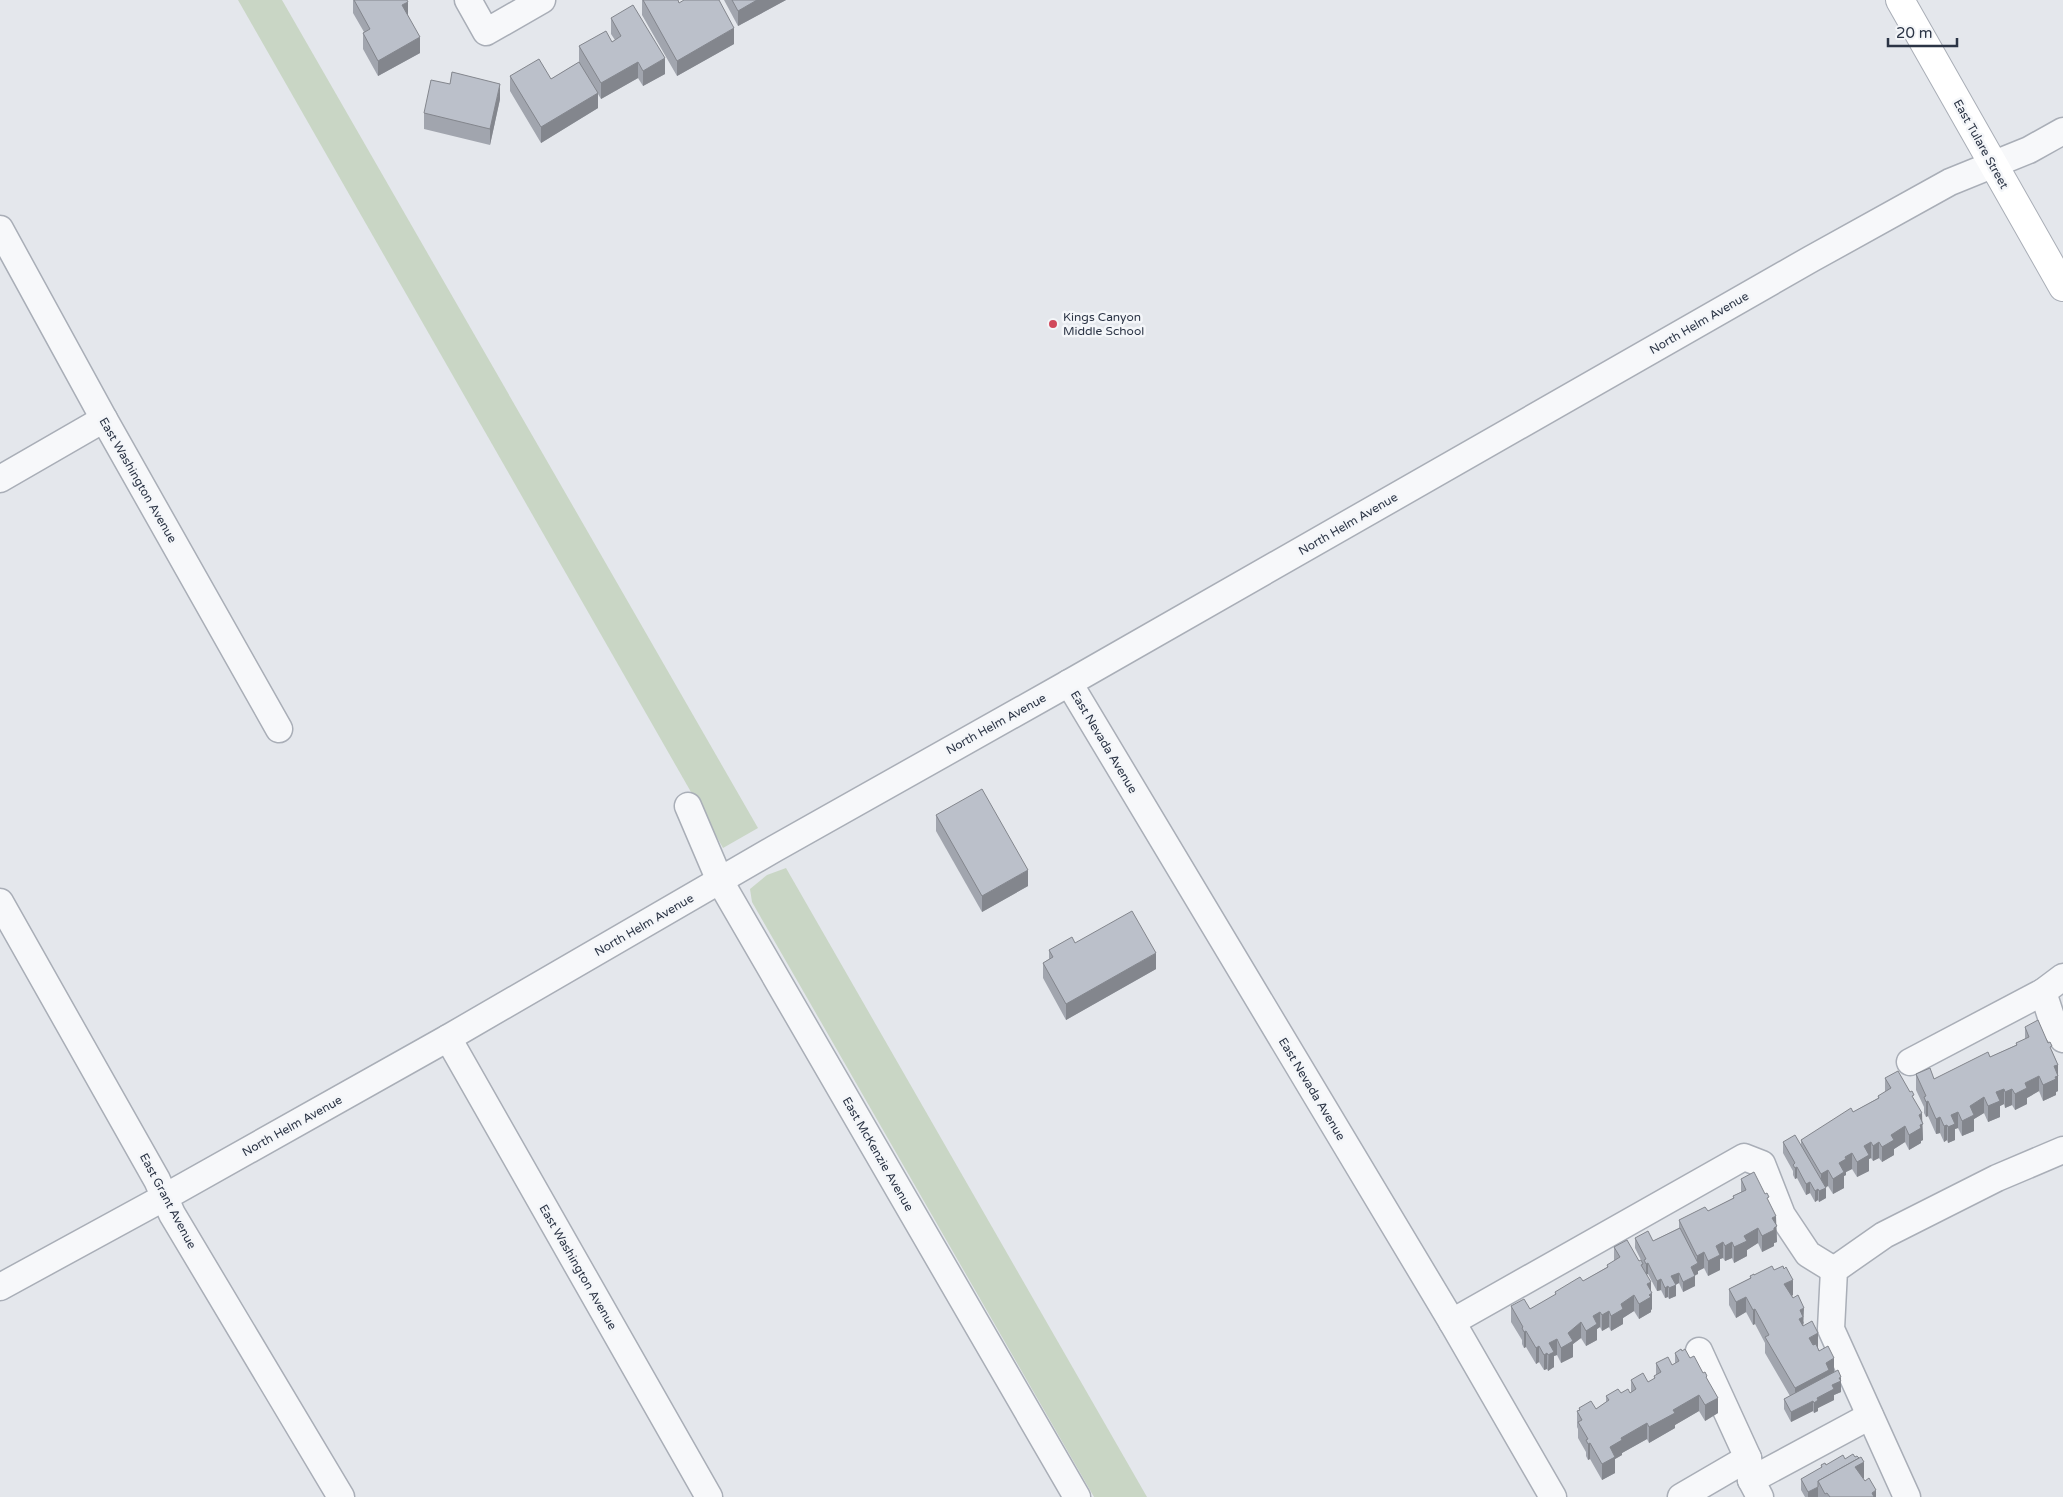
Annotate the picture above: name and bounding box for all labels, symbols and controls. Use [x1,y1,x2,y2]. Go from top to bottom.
scale bar [1888,15,1957,47]
text: 20 m [1896,24,1933,42]
street label: East Tulare Street [1951,97,2012,191]
street label: North Helm Avenue [1647,289,1751,357]
place label: Kings Canyon Middle School [1063,310,1144,338]
marker: Kings Canyon Middle School [1047,318,1059,330]
street label: East Washington Avenue [96,415,180,545]
street label: North Helm Avenue [1296,490,1400,558]
street label: East Nevada Avenue [1068,688,1140,796]
street label: North Helm Avenue [944,691,1049,757]
street label: North Helm Avenue [592,891,696,959]
street label: East Nevada Avenue [1276,1035,1348,1143]
street label: North Helm Avenue [240,1093,345,1159]
street label: East McKenzie Avenue [840,1094,917,1214]
street label: East Grant Avenue [137,1151,199,1251]
street label: East Washington Avenue [536,1202,620,1332]

